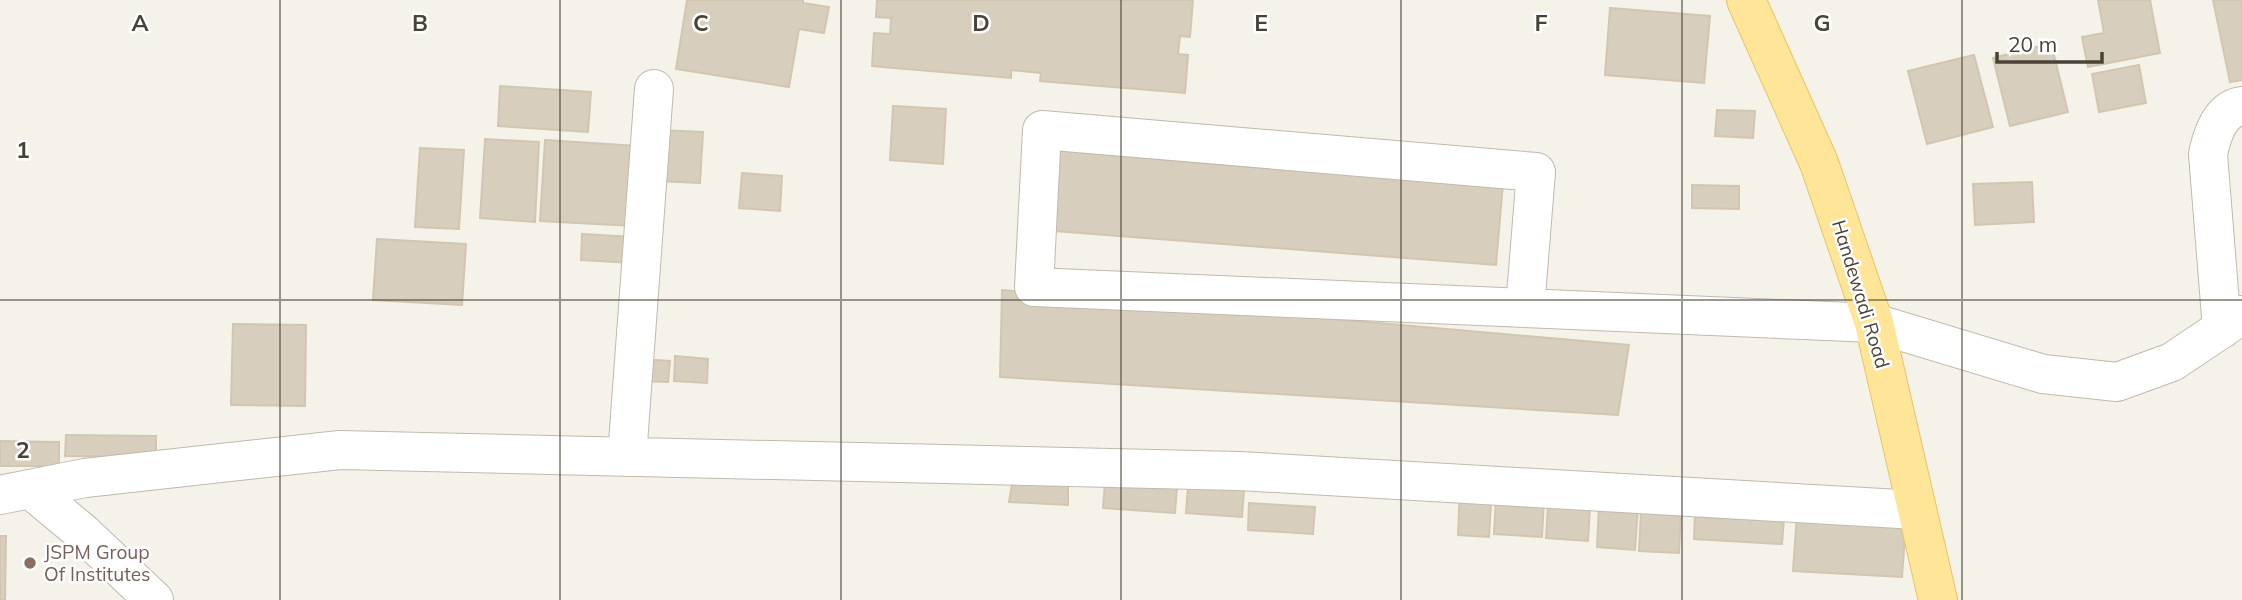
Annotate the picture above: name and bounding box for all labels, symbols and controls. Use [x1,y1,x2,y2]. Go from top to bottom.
text: A [131,8,149,37]
text: B [412,8,428,37]
text: C [693,8,709,37]
text: D [972,8,990,37]
text: E [1254,8,1268,37]
text: F [1534,8,1548,37]
text: G [1813,8,1831,37]
scale bar [1997,21,2102,65]
text: 20 m [2008,31,2057,57]
text: 1 [16,135,30,164]
street label: Handewadi Road [1827,217,1895,371]
text: 2 [16,435,30,464]
place label: JSPM Group Of Institutes [44,540,151,586]
marker: JSPM Group Of Institutes [22,555,38,571]

